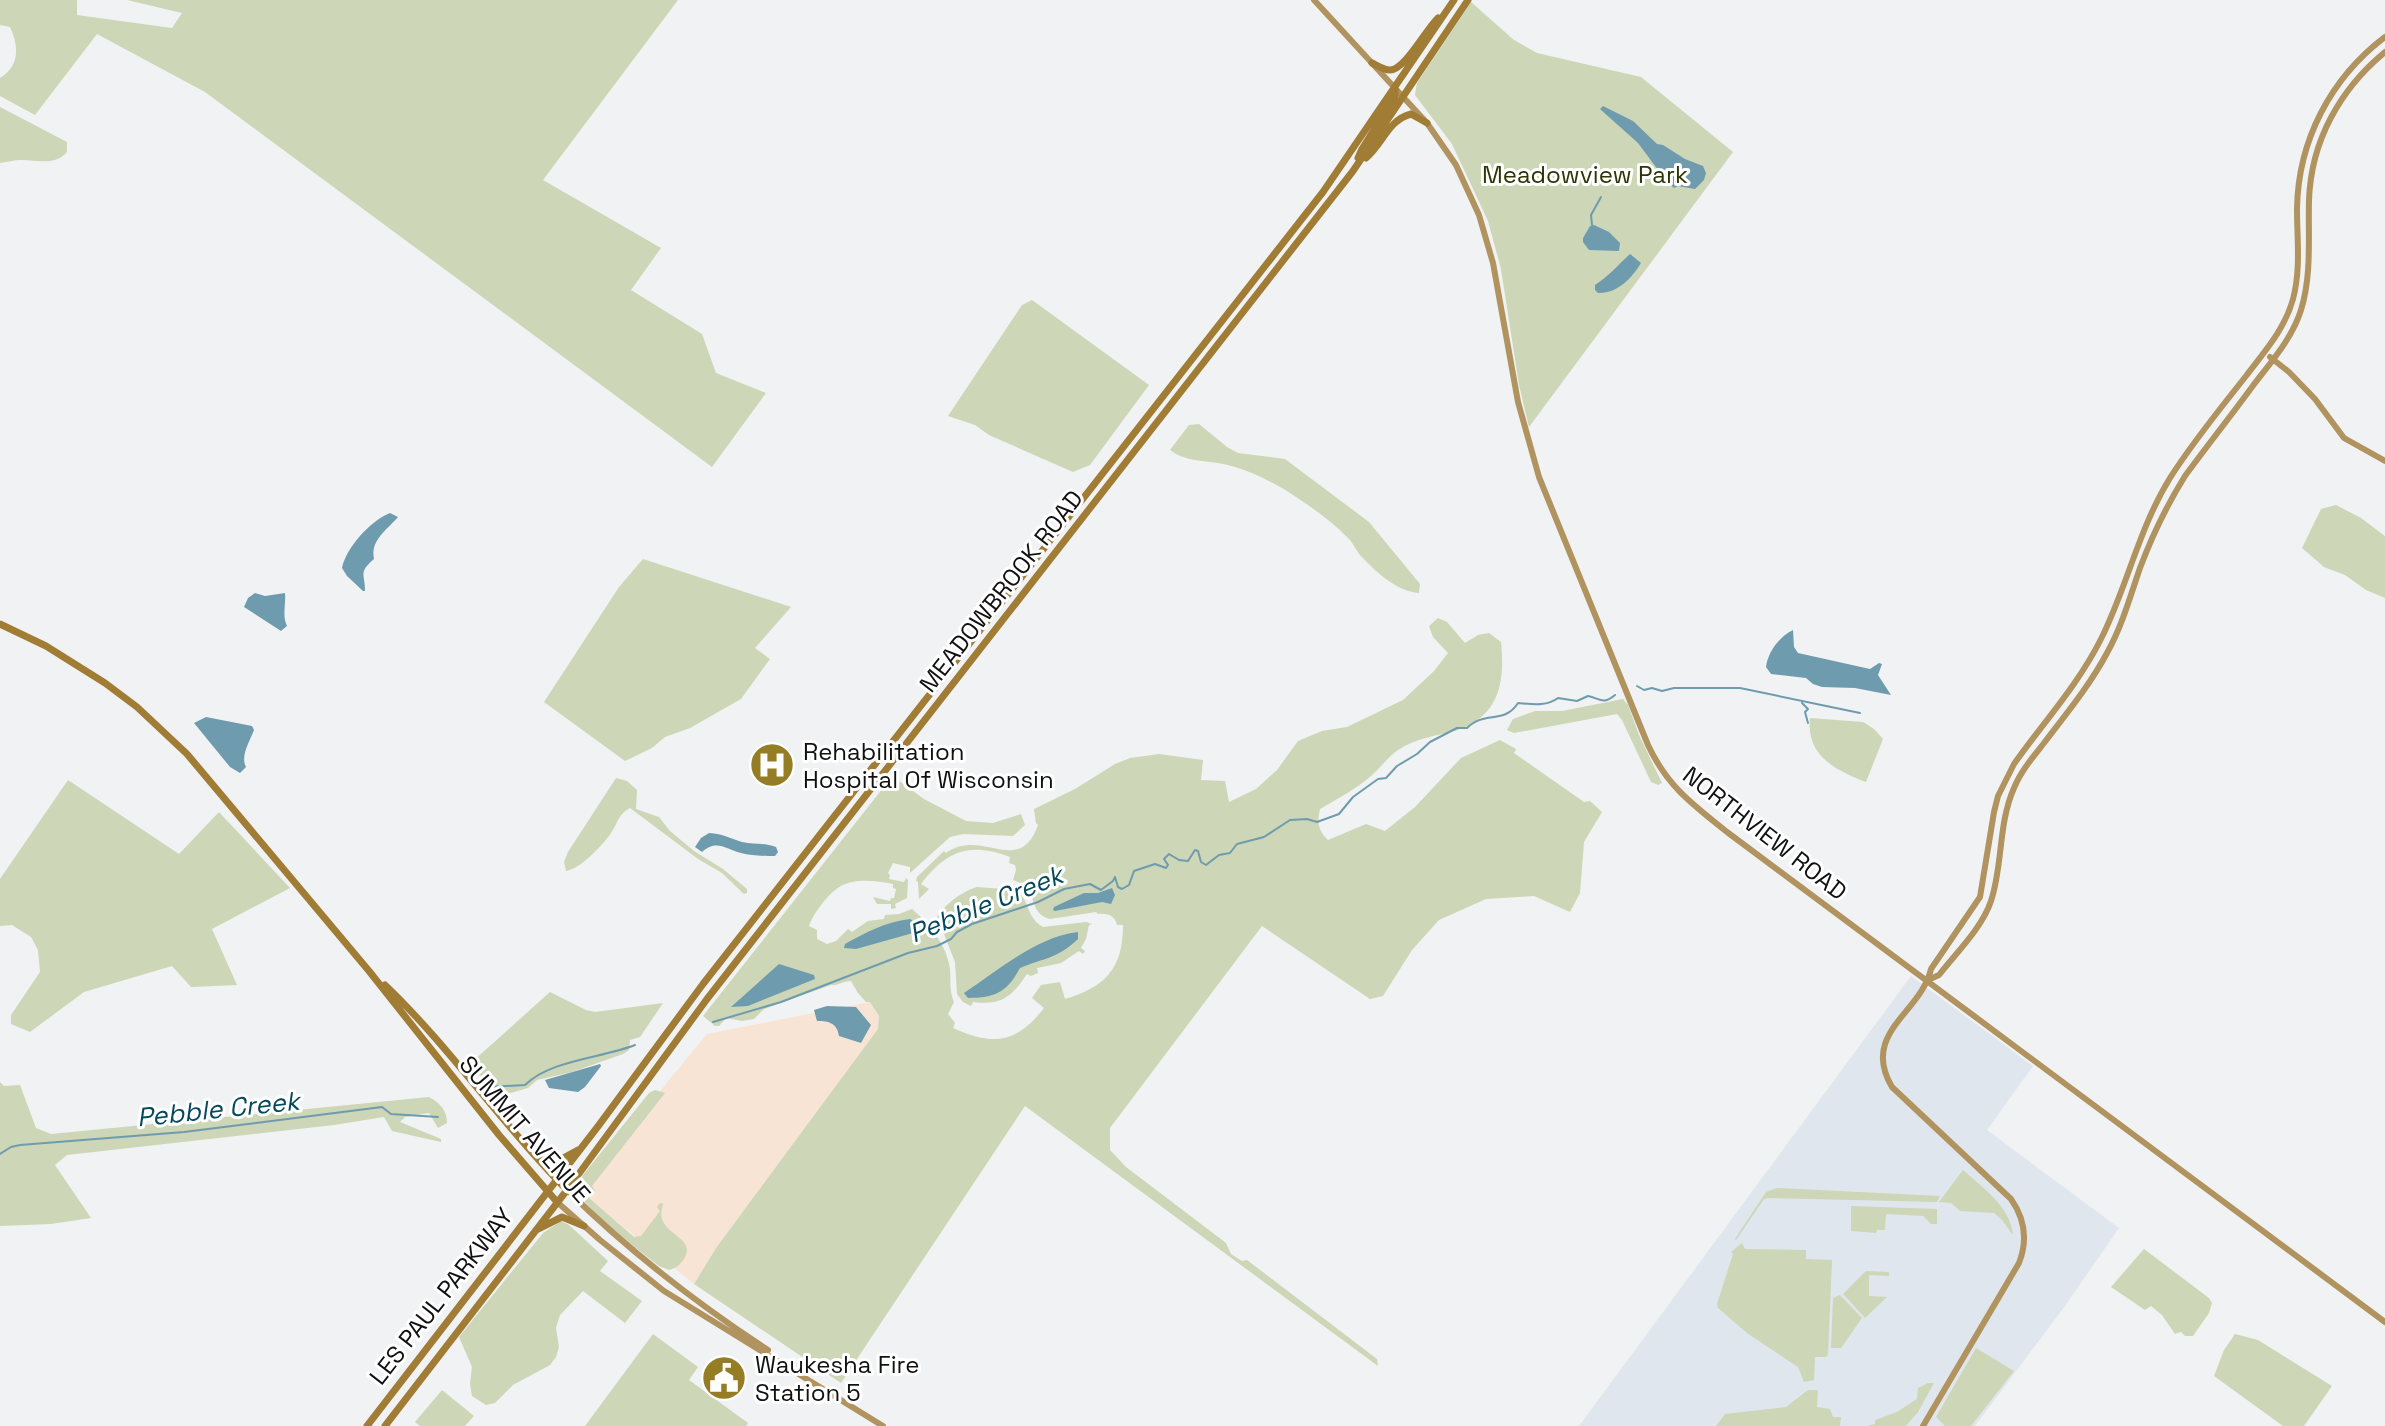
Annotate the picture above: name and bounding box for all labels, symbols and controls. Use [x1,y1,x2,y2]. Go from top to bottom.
park label: Meadowview Park [1482,159,1688,190]
street label: MEADOWBROOK ROAD [912,484,1090,698]
place label: Rehabilitation Hospital Of Wisconsin [803,736,1054,795]
hospital icon: Rehabilitation Hospital Of Wisconsin [748,741,796,789]
street label: NORTHVIEW ROAD [1677,759,1853,907]
water label: Pebble Creek [904,857,1071,950]
street label: SUMMIT AVENUE [453,1049,597,1209]
water label: Pebble Creek [135,1083,304,1134]
street label: LES PAUL PARKWAY [362,1201,520,1391]
place label: Waukesha Fire Station 5 [755,1349,919,1408]
public building icon: Waukesha Fire Station 5 [700,1354,748,1402]

